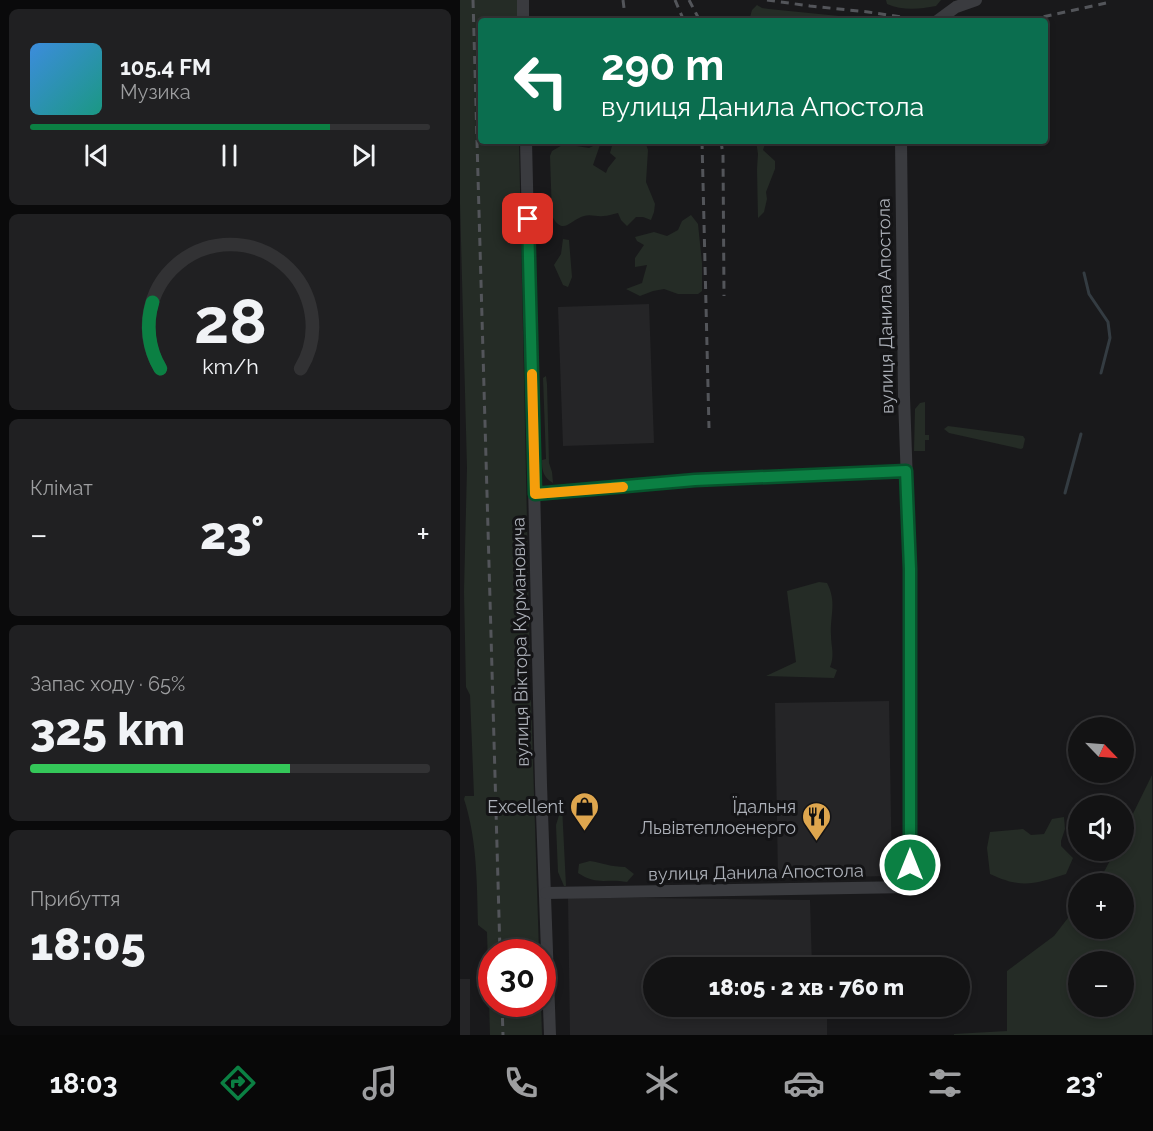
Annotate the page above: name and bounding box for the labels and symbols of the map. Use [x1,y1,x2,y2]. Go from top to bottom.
pin [502,193,553,244]
street label: вулиця Данила Апостола [873,198,897,414]
street label: вулиця Віктора Курмановича [507,517,533,767]
north arrow [1068,717,1134,783]
shop icon: Excellent [569,790,601,832]
place label: Excellent [487,796,564,817]
place label: Їдальня Львівтеплоенерго [640,796,796,838]
restaurant icon: Їдальня Львівтеплоенерго [801,800,833,842]
position arrow [878,833,942,897]
street label: вулиця Данила Апостола [648,860,864,884]
speed limit sign: 30 [478,939,556,1017]

